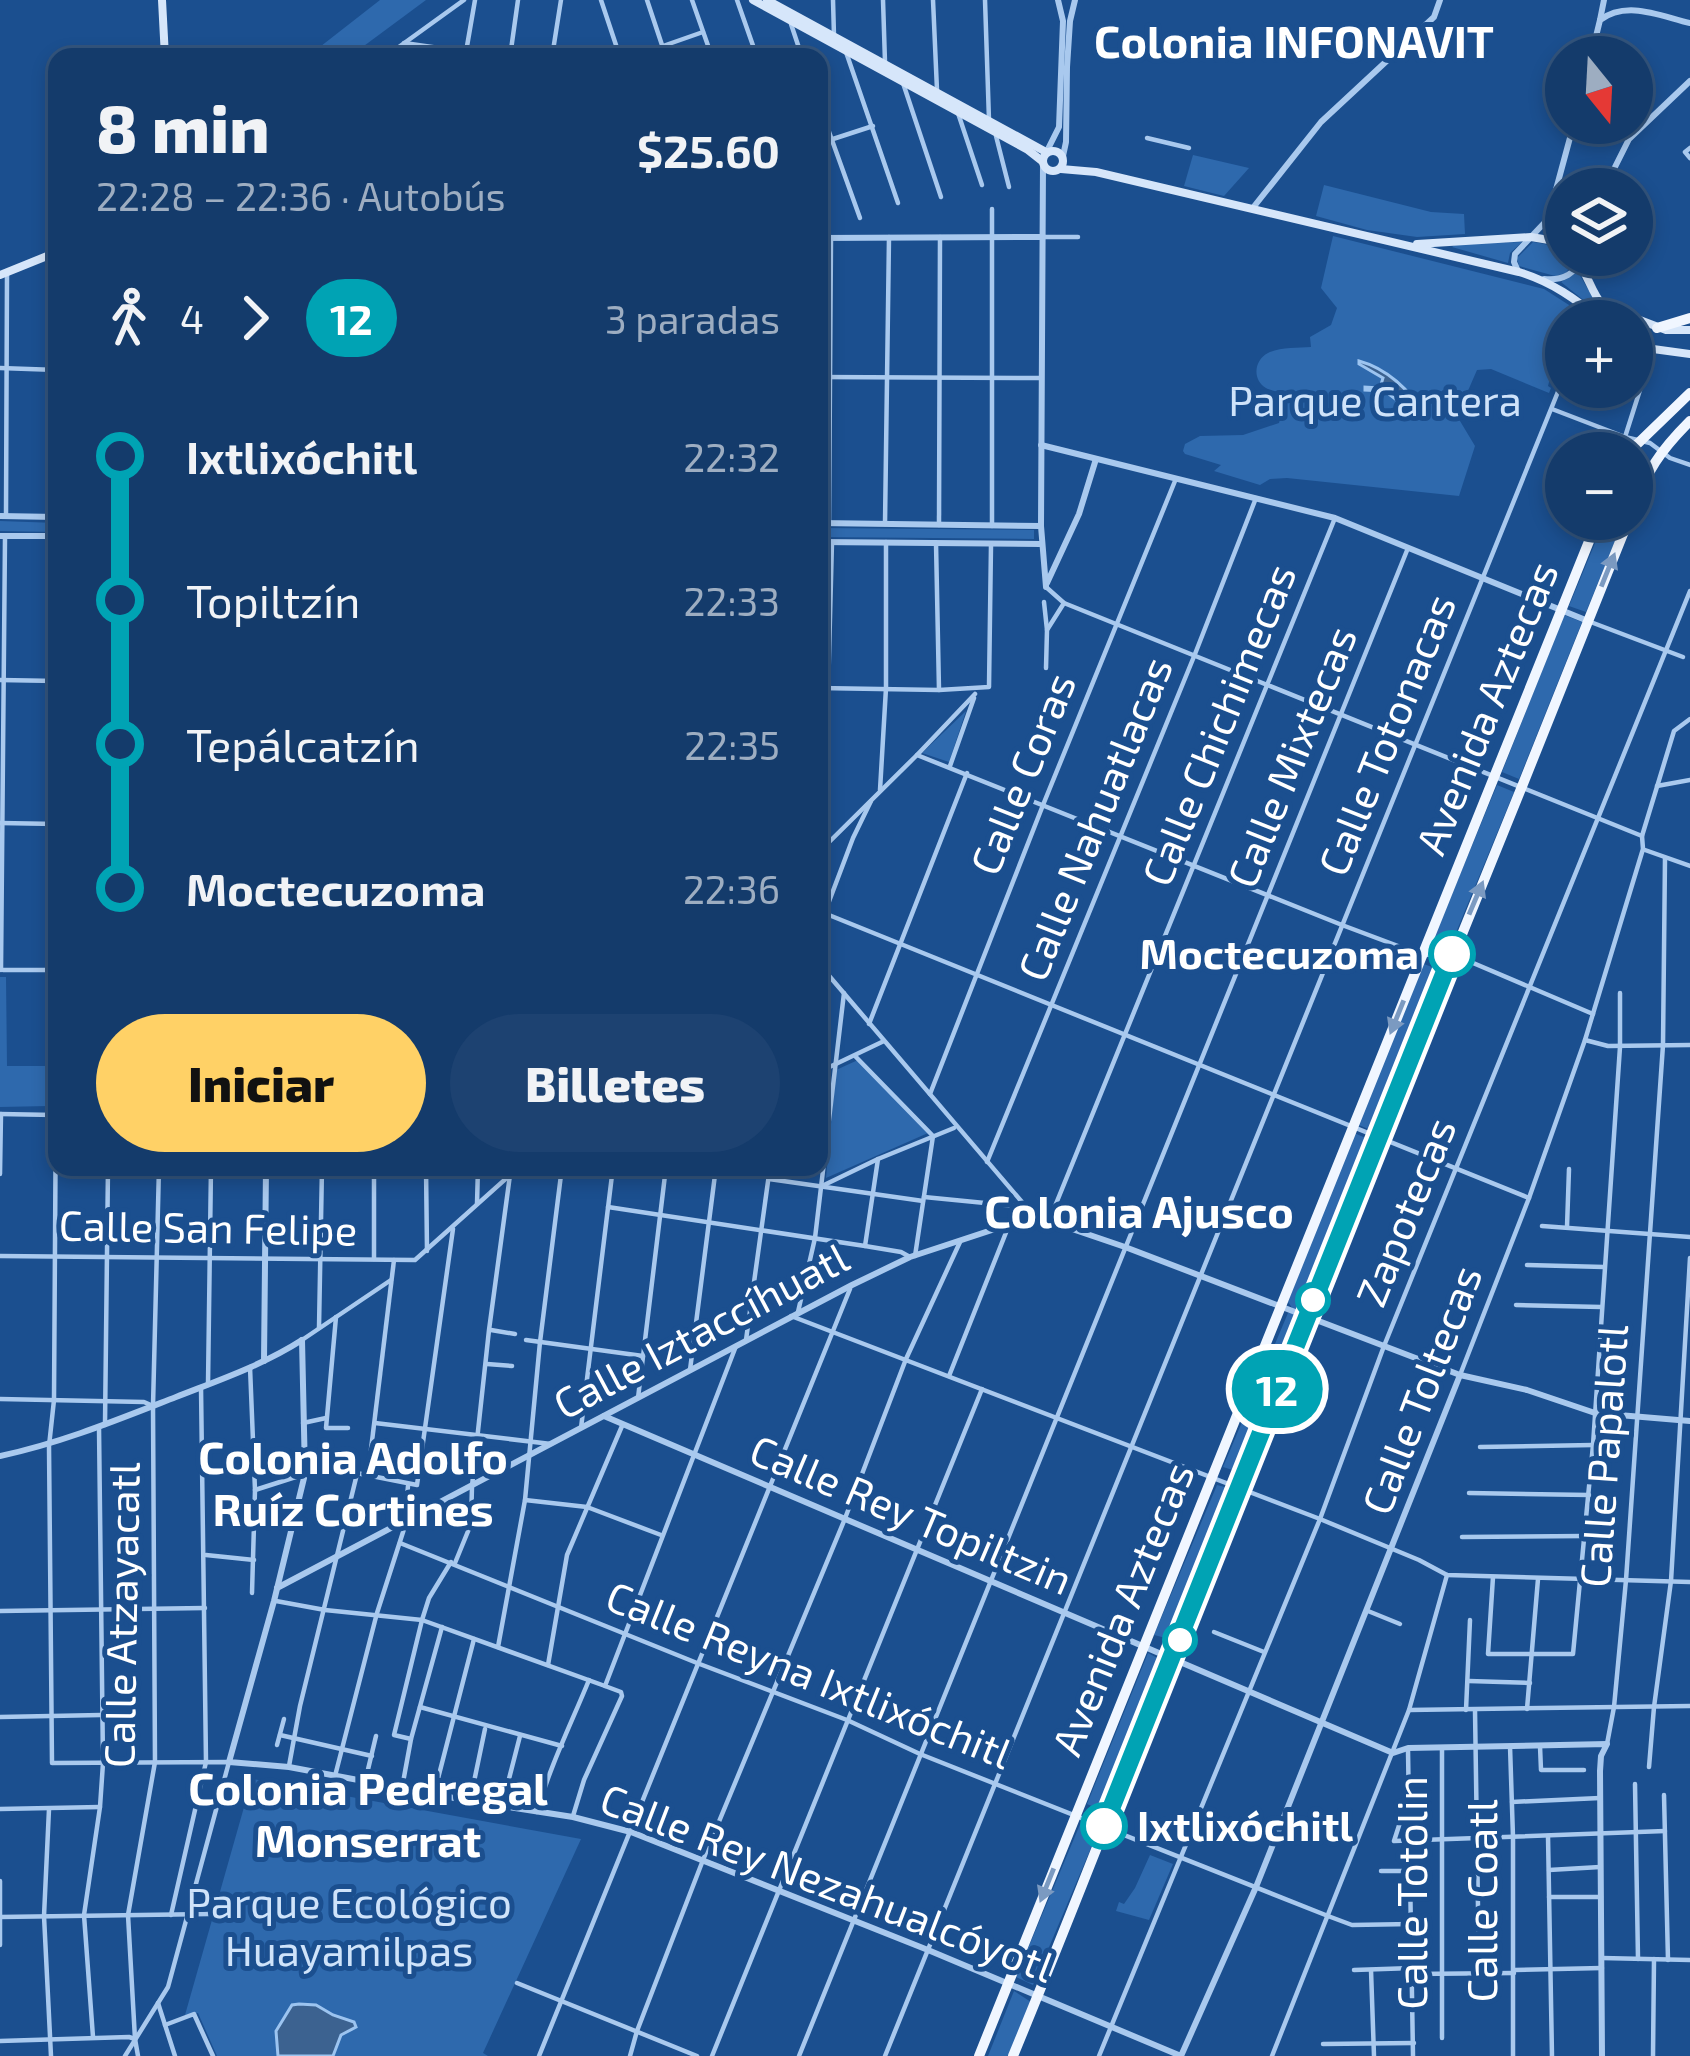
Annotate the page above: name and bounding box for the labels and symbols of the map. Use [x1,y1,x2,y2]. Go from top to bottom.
district label: Colonia INFONAVIT [1094,13,1494,67]
north arrow [1545,36,1653,144]
park label: Parque Cantera [1228,374,1522,424]
one-way arrow [1600,551,1619,587]
street label: Avenida Aztecas [1404,554,1567,861]
street label: Calle Chichimecas [1130,556,1304,892]
street label: Calle Totonacas [1306,586,1464,882]
street label: Calle Mixtecas [1215,619,1365,894]
street label: Calle Nahuatlacas [1005,649,1181,987]
street label: Calle Coras [958,665,1084,881]
one-way arrow [1467,880,1486,916]
place label: Moctecuzoma [1140,927,1419,977]
marker: Moctecuzoma [1430,932,1474,976]
one-way arrow [1387,999,1406,1035]
street label: Zapotecas [1344,1110,1465,1313]
district label: Colonia Ajusco [984,1183,1294,1238]
street label: Calle San Felipe [58,1198,358,1254]
street label: Calle Iztaccíhuatl [544,1230,856,1428]
street label: Calle Toltecas [1350,1258,1490,1521]
unlabelled marker [1297,1284,1329,1316]
street label: Calle Papalotl [1568,1322,1636,1589]
line badge: 12 [1223,1350,1331,1428]
street label: Calle Rey Topiltzin [743,1423,1080,1603]
district label: Colonia Adolfo Ruíz Cortines [198,1429,508,1535]
street label: Avenida Aztecas [1040,1455,1203,1762]
street label: Calle Atzayacatl [92,1461,148,1768]
street label: Calle Reyna Ixtlixóchitl [600,1569,1020,1778]
unlabelled marker [1164,1624,1196,1656]
district label: Colonia Pedregal Monserrat [188,1760,548,1866]
street label: Calle Rey Nezahualcóyotl [594,1772,1062,1991]
street label: Calle Totolin [1385,1776,1435,2010]
place label: Ixtlixóchitl [1137,1799,1353,1849]
street label: Calle Coatl [1455,1799,1505,2003]
marker: Ixtlixóchitl [1082,1804,1126,1848]
one-way arrow [1037,1867,1056,1903]
park label: Parque Ecológico Huayamilpas [186,1876,512,1974]

